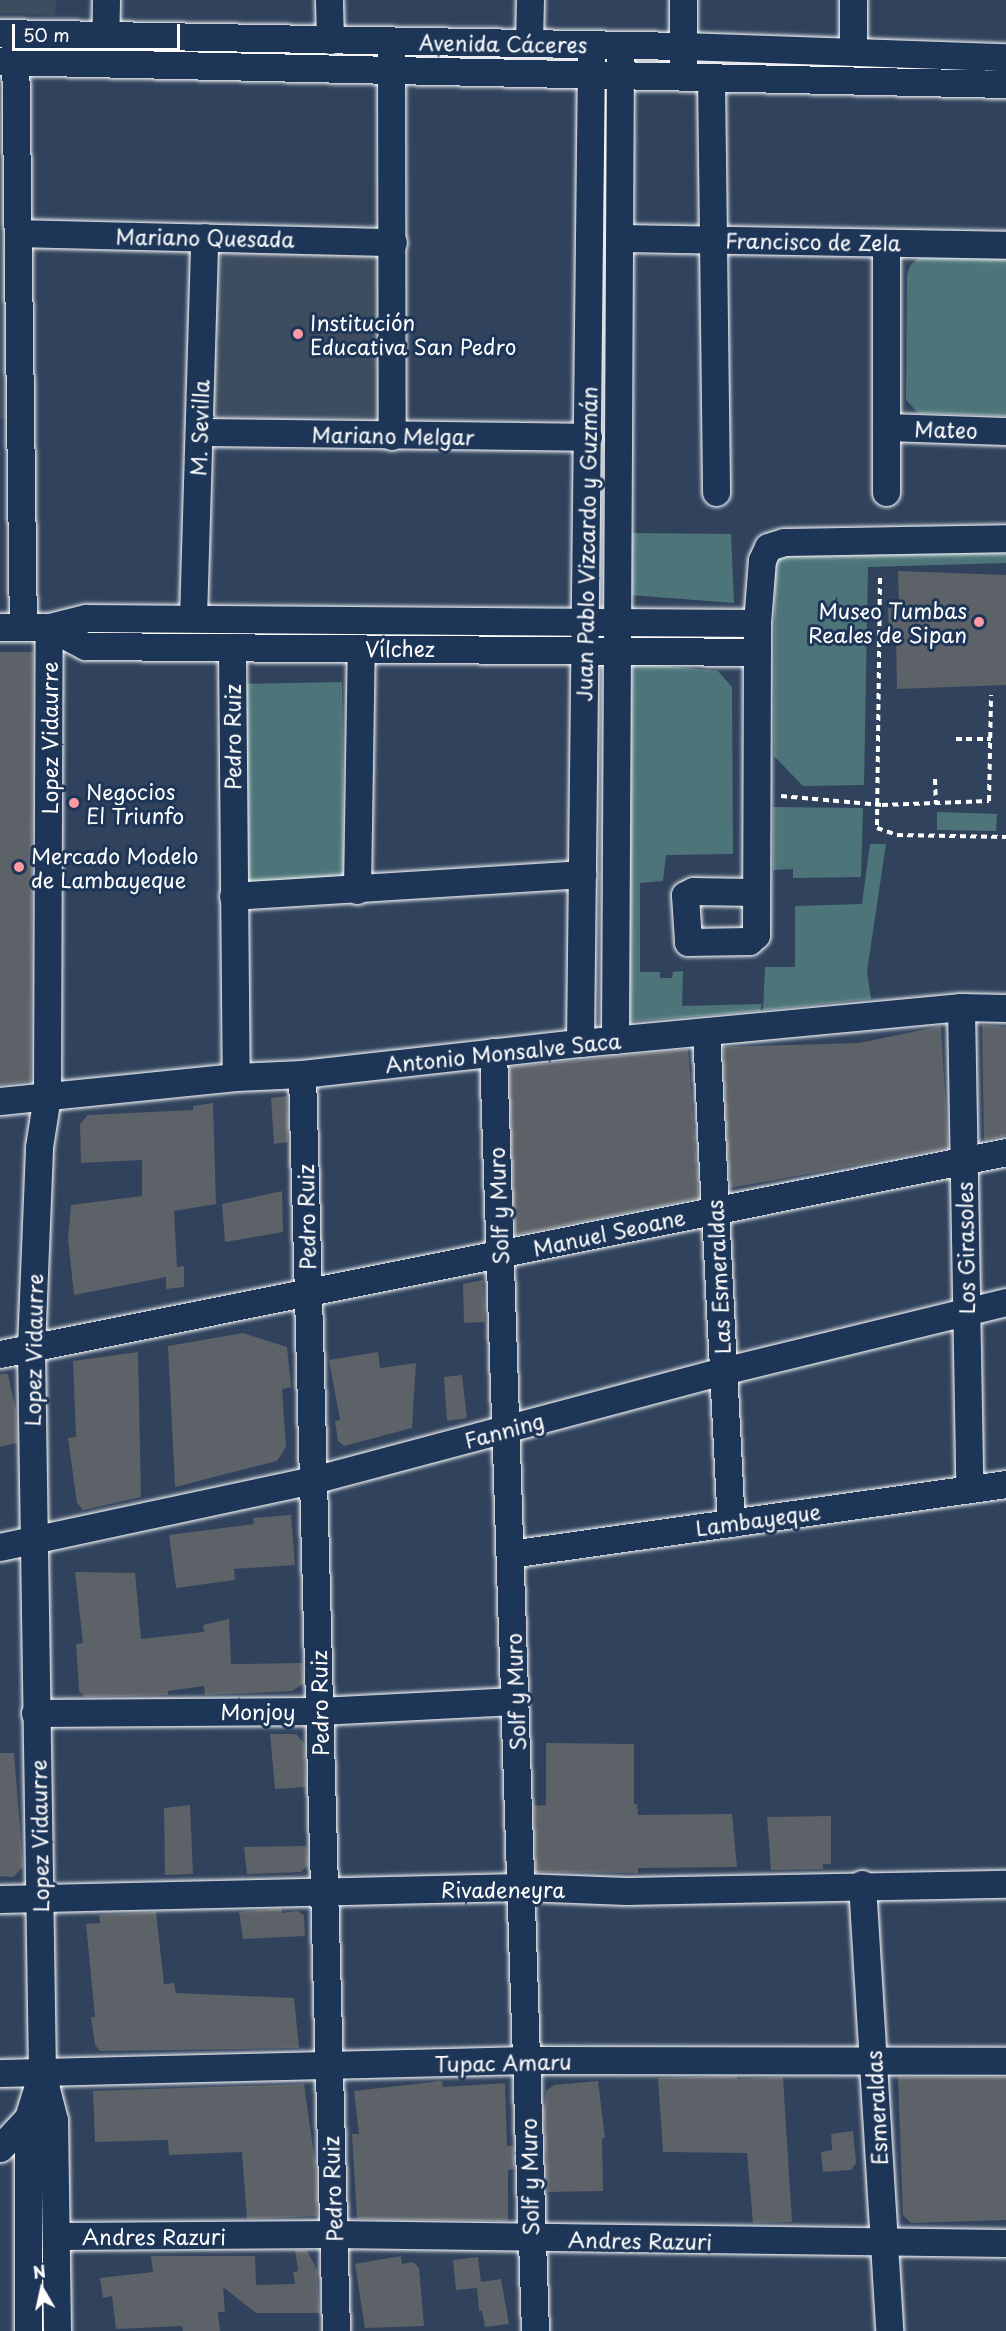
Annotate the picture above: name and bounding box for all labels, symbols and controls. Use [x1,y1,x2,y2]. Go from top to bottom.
scale bar [15,12,183,50]
text: 50 m [23,21,70,48]
street label: Avenida Cáceres [419,29,587,57]
street label: Mariano Quesada [115,223,295,251]
street label: Francisco de Zela [725,227,901,255]
place label: Institución Educativa San Pedro [310,309,516,359]
marker: Institución Educativa San Pedro [291,327,305,341]
street label: M. Sevilla [185,379,213,477]
street label: Juan Pablo Vizcardo y Guzmán [571,387,601,701]
street label: Mateo [914,415,978,443]
street label: Mariano Melgar [312,421,474,449]
place label: Museo Tumbas Reales de Sipan [807,597,967,647]
marker: Museo Tumbas Reales de Sipan [972,615,986,629]
street label: Vílchez [365,635,435,661]
street label: Lopez Vidaurre [36,662,62,814]
street label: Pedro Ruiz [219,684,245,790]
place label: Negocios El Triunfo [86,778,184,828]
marker: Negocios El Triunfo [67,796,81,810]
place label: Mercado Modelo de Lambayeque [31,842,198,892]
marker: Mercado Modelo de Lambayeque [12,860,26,874]
street label: Antonio Monsalve Saca [383,1027,623,1077]
street label: Solf y Muro [483,1147,513,1265]
street label: Pedro Ruiz [292,1164,320,1270]
street label: Los Girasoles [951,1181,979,1315]
street label: Las Esmeraldas [701,1198,735,1356]
street label: Manuel Seoane [530,1204,688,1260]
street label: Lopez Vidaurre [19,1273,47,1427]
street label: Fanning [461,1407,547,1453]
street label: Lambayeque [694,1498,822,1540]
street label: Solf y Muro [500,1633,530,1751]
street label: Pedro Ruiz [305,1650,333,1756]
street label: Monjoy [221,1698,295,1724]
street label: Lopez Vidaurre [25,1759,53,1913]
street label: Rivadeneyra [441,1876,565,1902]
street label: Tupac Amaru [434,2048,572,2076]
street label: Esmeraldas [860,2050,892,2166]
street label: Solf y Muro [515,2118,543,2236]
street label: Pedro Ruiz [318,2136,346,2242]
street label: Andres Razuri [81,2223,227,2249]
street label: Andres Razuri [567,2226,713,2254]
text: N [31,2258,47,2284]
north arrow [12,2259,72,2319]

